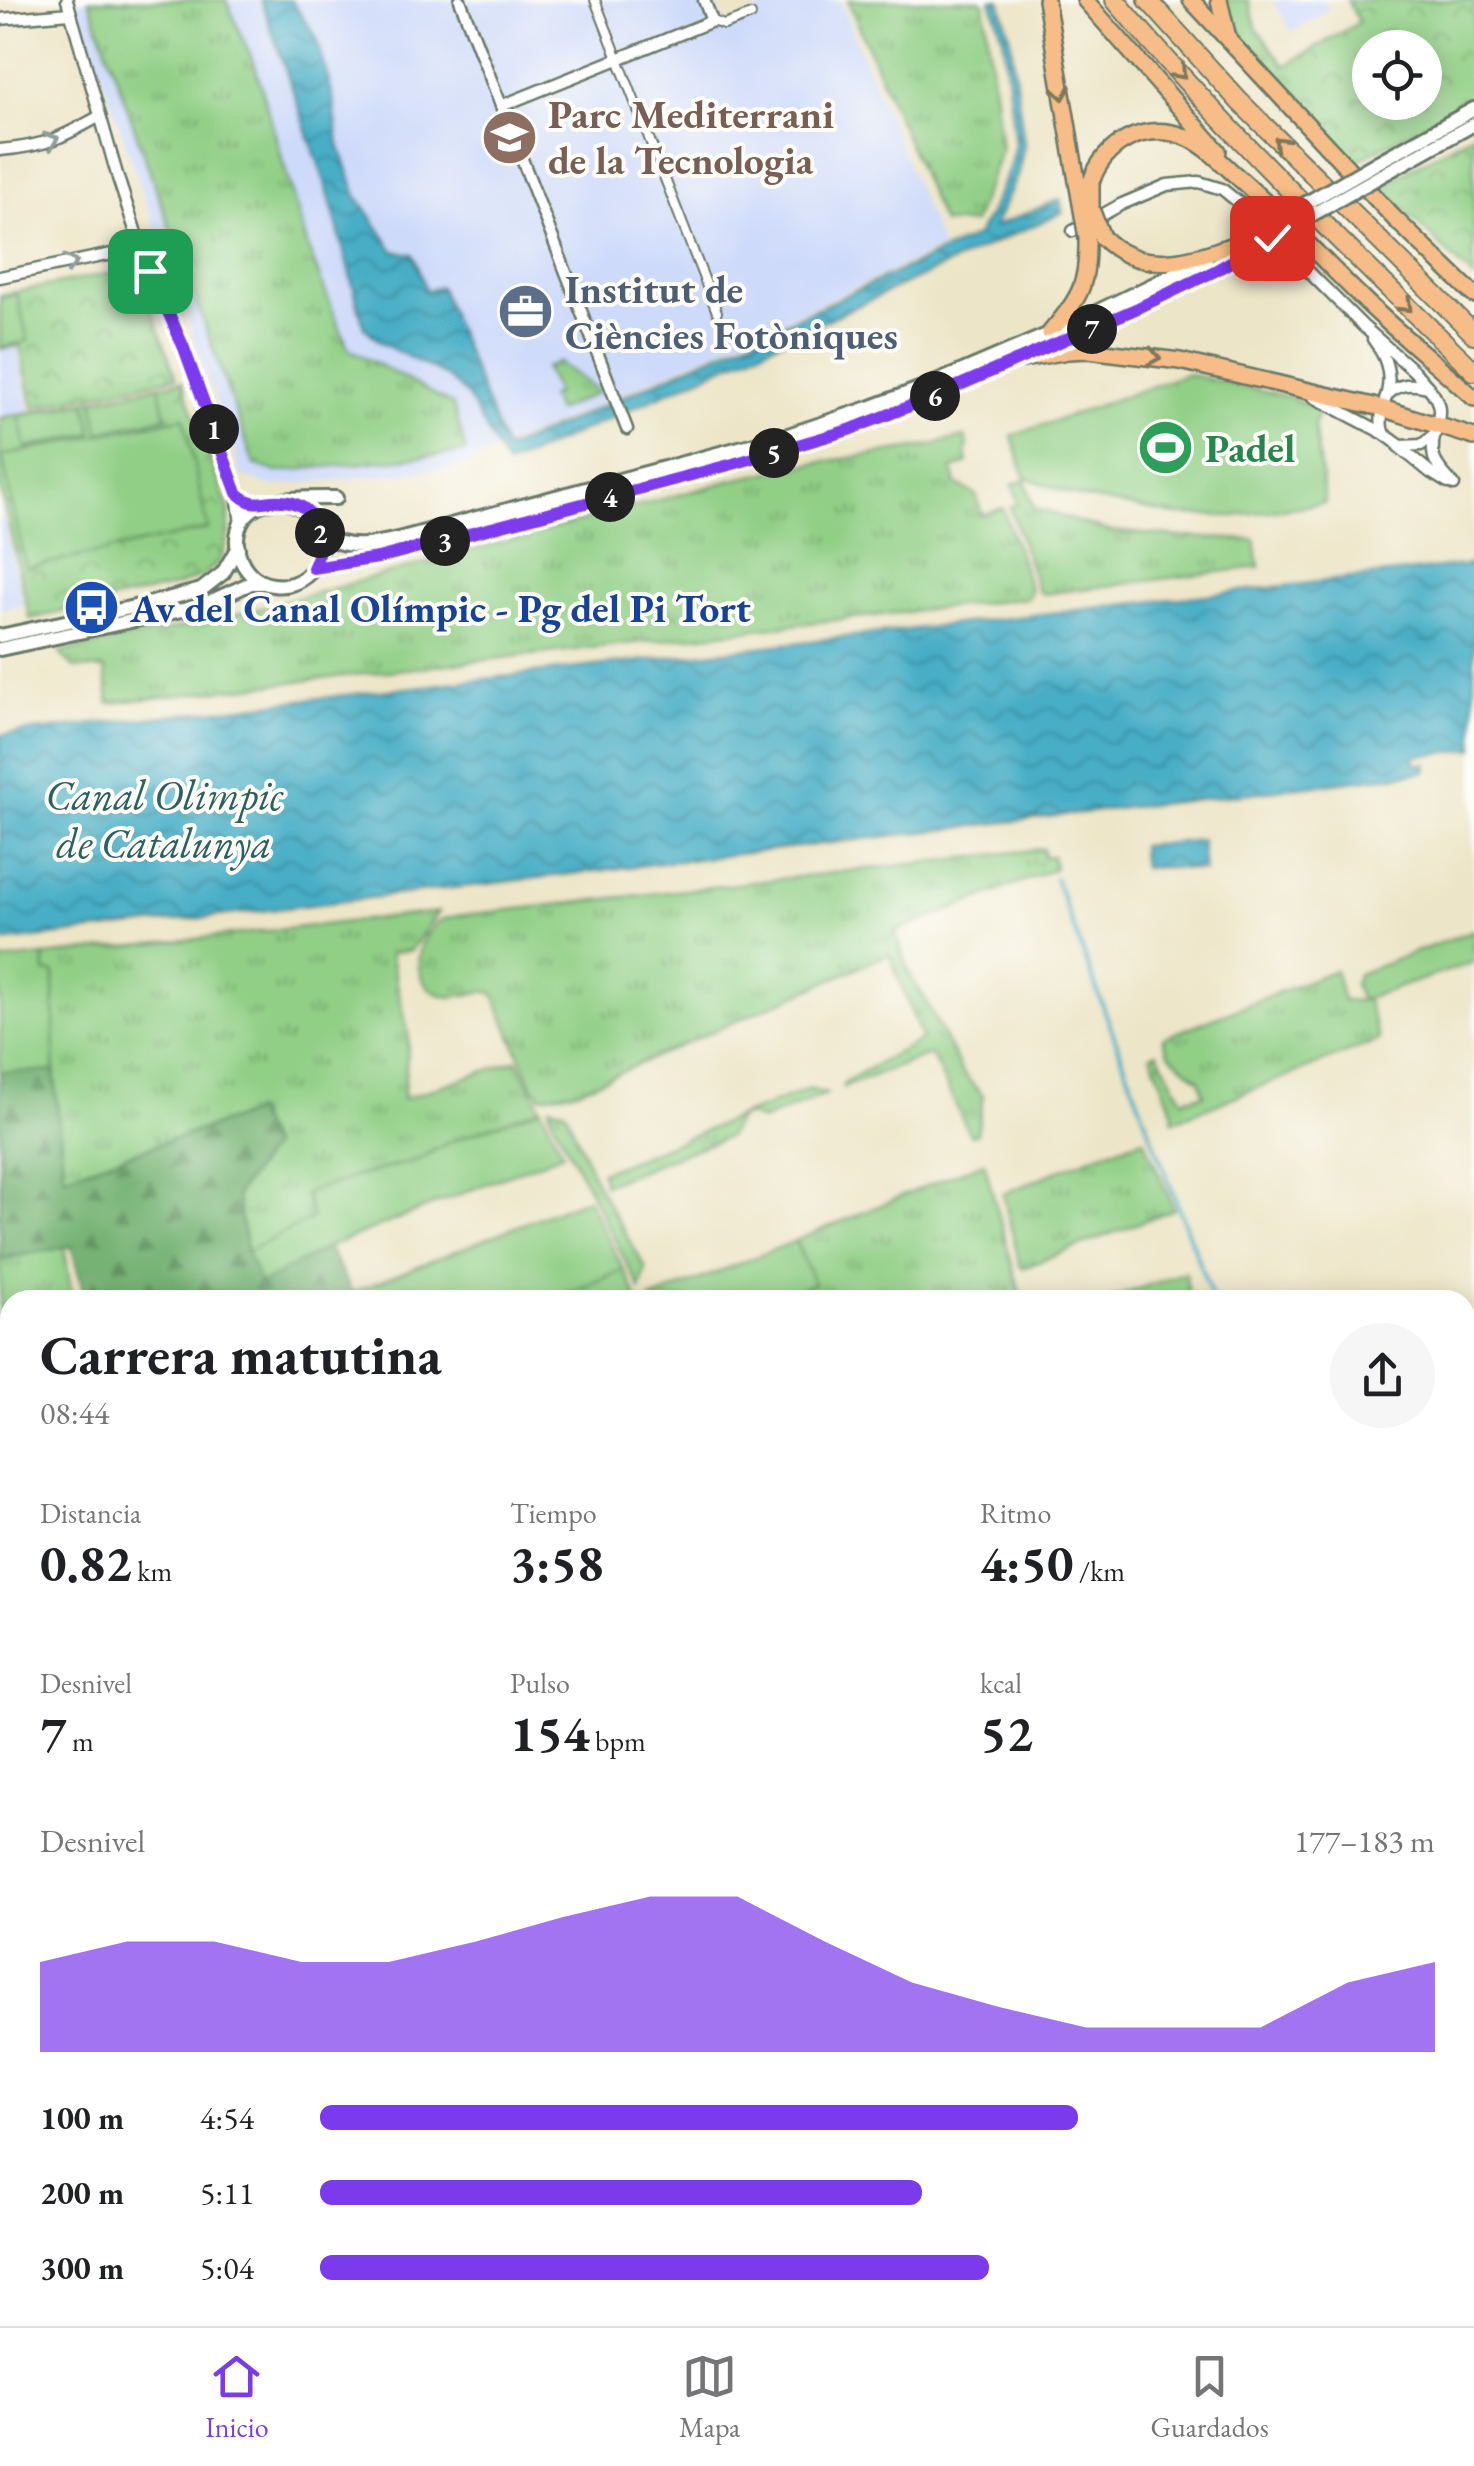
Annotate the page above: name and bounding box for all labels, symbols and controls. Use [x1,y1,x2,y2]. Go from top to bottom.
map controls [1352,30,1442,120]
button: locate [1352,30,1442,120]
one-way arrow [1168,61,1186,80]
one-way arrow [1051,85,1072,102]
place label: Parc Mediterrani de la Tecnologia [548,88,834,186]
school or university icon: Parc Mediterrani de la Tecnologia [479,107,539,167]
one-way arrow [43,131,60,152]
one-way arrow [1274,136,1292,154]
pin [1230,196,1315,281]
icon: check [1245,211,1300,266]
pin [108,229,193,314]
icon: arrive [123,244,178,299]
one-way arrow [62,253,79,274]
place label: Institut de Ciències Fotòniques [565,263,898,361]
office icon: Institut de Ciències Fotòniques [496,282,556,342]
one-way arrow [1395,294,1413,312]
pin: 7 [1067,304,1117,354]
text: 7 [1085,311,1099,347]
one-way arrow [1146,346,1162,367]
pin: 6 [910,371,960,421]
text: 6 [928,378,942,414]
pin: 1 [189,404,239,454]
text: 1 [207,411,221,447]
sports icon: Padel [1136,418,1196,478]
place label: Padel [1205,422,1295,474]
pin: 5 [749,428,799,478]
text: 5 [767,435,781,471]
pin: 4 [585,472,635,522]
text: 4 [603,479,617,515]
pin: 2 [295,508,345,558]
text: 2 [313,515,327,551]
pin: 3 [420,516,470,566]
text: 3 [438,523,452,559]
bus stop icon: Av del Canal Olímpic - Pg del Pi Tort [61,578,121,638]
place label: Av del Canal Olímpic - Pg del Pi Tort [129,582,751,634]
water label: Canal Olimpic de Catalunya [45,768,284,871]
text: Carrera matutina [40,1319,442,1390]
button: share [1330,1323,1435,1428]
text: 08:44 [40,1392,109,1434]
text: Distancia [40,1495,141,1531]
text: Tiempo [510,1495,597,1531]
text: Ritmo [980,1495,1051,1531]
text: 0.82 [40,1531,132,1596]
text: 3:58 [510,1531,603,1596]
text: 4:50 [980,1531,1073,1596]
text: km [132,1553,172,1589]
text: /km [1073,1553,1125,1589]
text: Desnivel [40,1665,132,1701]
text: Pulso [510,1665,570,1701]
text: kcal [980,1665,1022,1701]
text: 7 [40,1701,66,1766]
text: 154 [510,1701,589,1766]
text: 52 [980,1701,1033,1766]
text: m [66,1723,94,1759]
text: bpm [589,1723,646,1759]
text: Desnivel [40,1820,145,1862]
text: 177–183 m [1294,1820,1435,1862]
text: 100 m [40,2097,124,2139]
text: 4:54 [200,2097,254,2139]
text: 200 m [40,2172,124,2214]
text: 5:11 [200,2172,254,2214]
text: 300 m [40,2247,124,2289]
text: 5:04 [200,2247,254,2289]
tab: Inicio [205,2349,269,2445]
tab: Mapa [679,2349,740,2445]
tab: Guardados [1151,2349,1269,2445]

